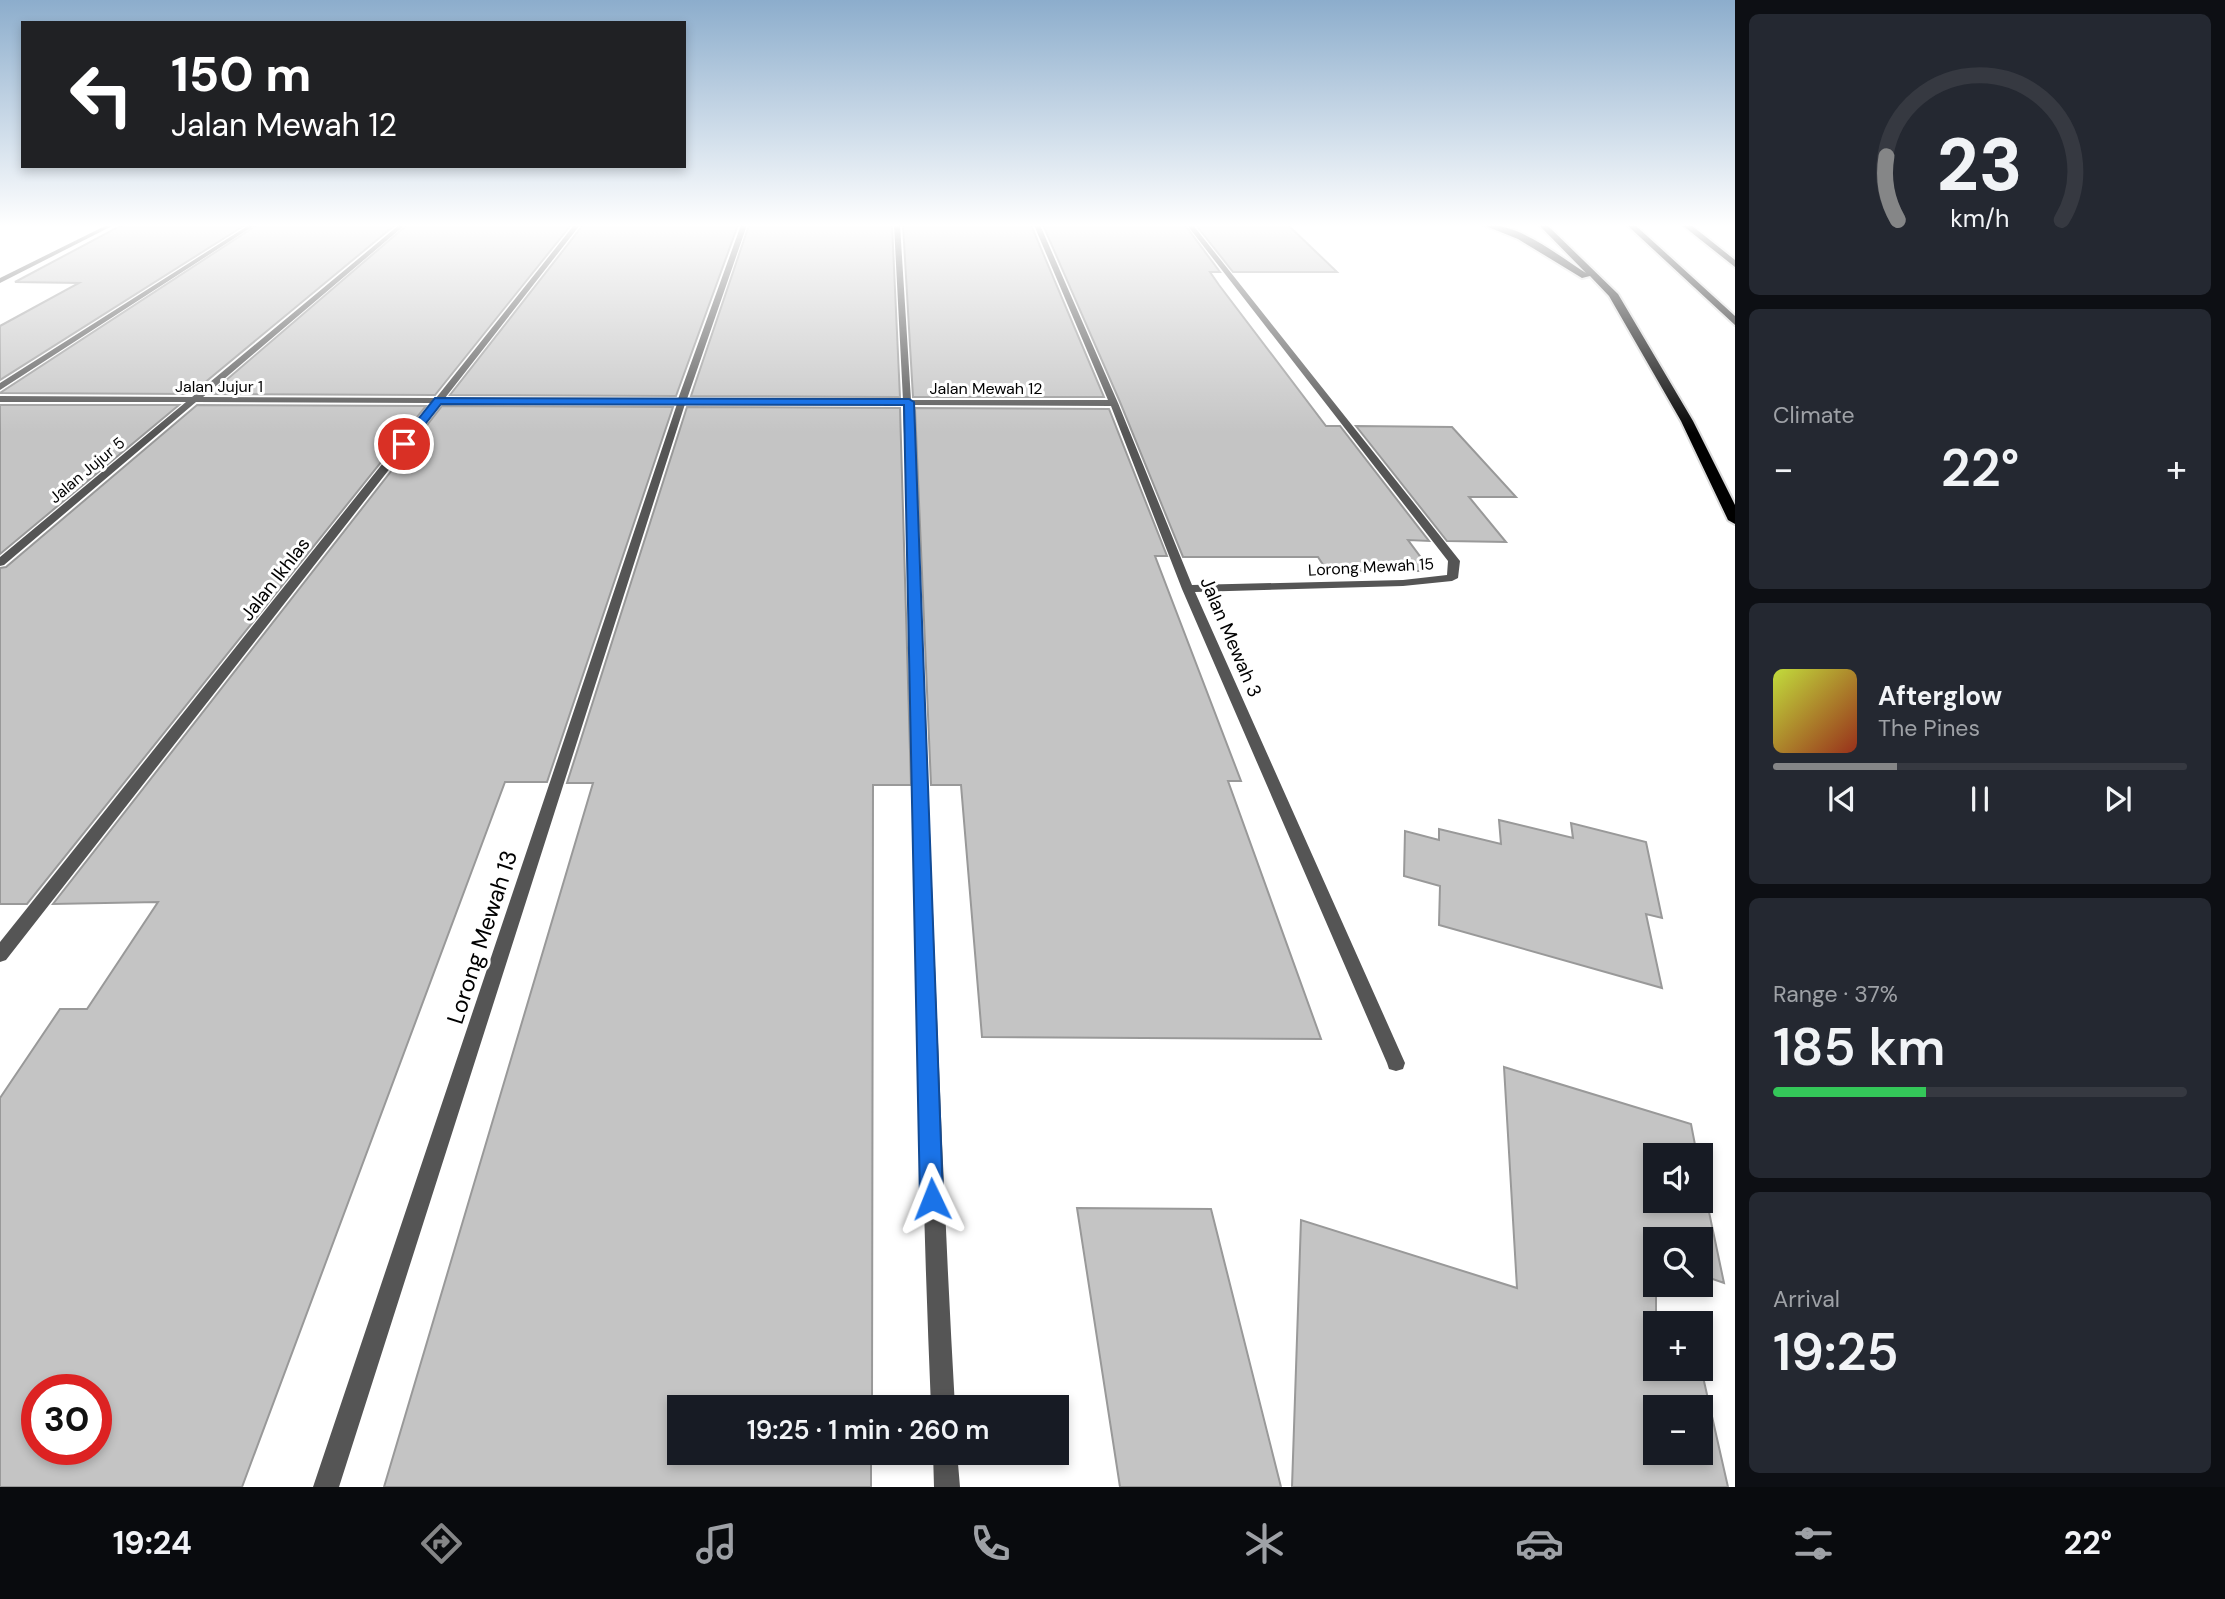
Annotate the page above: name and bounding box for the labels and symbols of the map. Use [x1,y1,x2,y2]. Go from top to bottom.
street label: Jalan Jujur 1 [175,376,263,397]
street label: Jalan Mewah 12 [930,378,1042,399]
pin [374,414,434,474]
street label: Jalan Jujur 5 [45,432,129,508]
street label: Jalan Ikhlas [235,532,315,626]
street label: Lorong Mewah 15 [1307,553,1435,581]
street label: Jalan Mewah 3 [1194,573,1268,701]
street label: Lorong Mewah 13 [440,846,524,1028]
position arrow [895,1162,969,1236]
speed limit sign: 30 [21,1374,112,1465]

